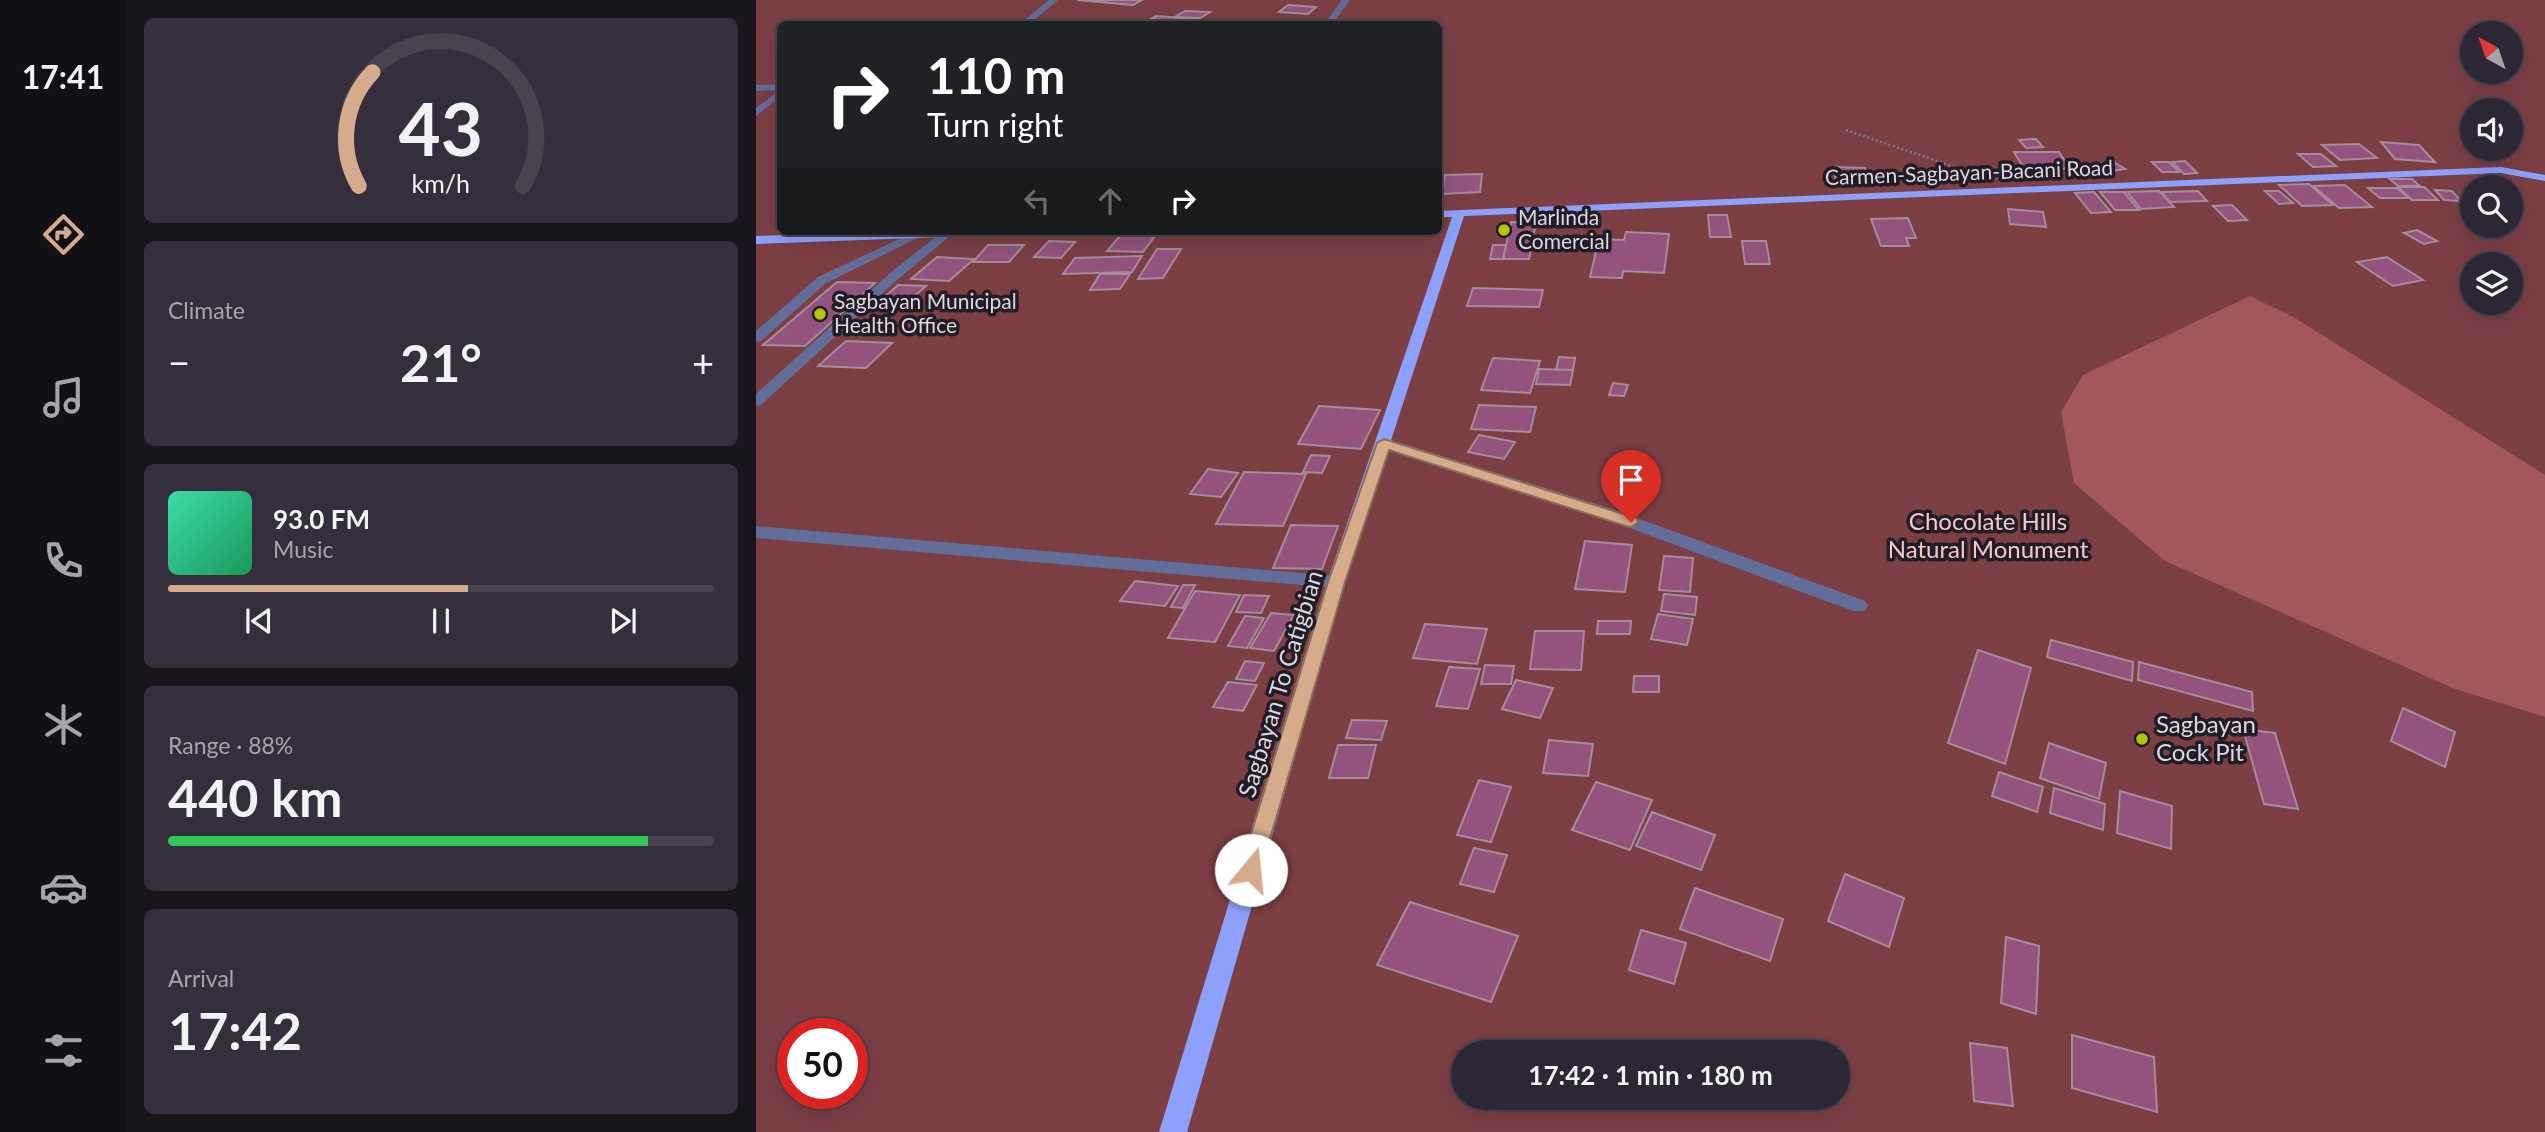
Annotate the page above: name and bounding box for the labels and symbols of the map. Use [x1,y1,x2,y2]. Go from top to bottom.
north arrow [2460,21,2524,84]
street label: Carmen-Sagbayan-Bacani Road [1825,154,2113,189]
place label: Marlinda Comercial [1518,204,1610,253]
marker: Marlinda Comercial [1496,222,1512,238]
place label: Sagbayan Municipal Health Office [834,288,1017,337]
marker: Sagbayan Municipal Health Office [812,306,828,322]
pin [1601,450,1661,522]
park label: Chocolate Hills Natural Monument [1888,506,2089,563]
street label: Sagbayan To Catigbian [1231,567,1328,801]
place label: Sagbayan Cock Pit [2156,709,2256,766]
marker: Sagbayan Cock Pit [2134,731,2150,747]
position arrow [1214,833,1288,907]
speed limit sign: 50 [777,1018,868,1109]

